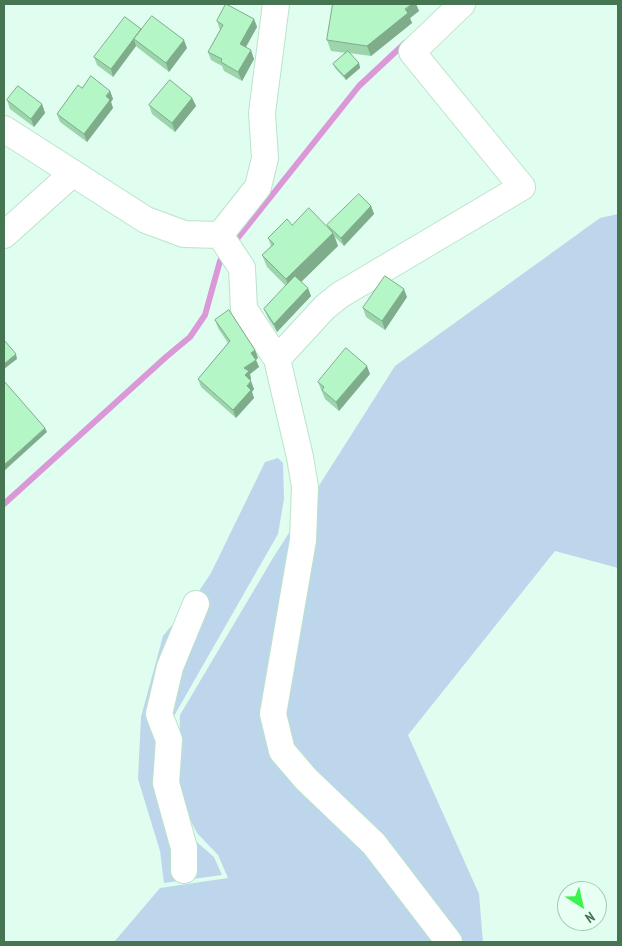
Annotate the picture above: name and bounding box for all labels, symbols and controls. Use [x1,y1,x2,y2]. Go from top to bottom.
north arrow [557,881,607,931]
text: N [582,908,598,927]

